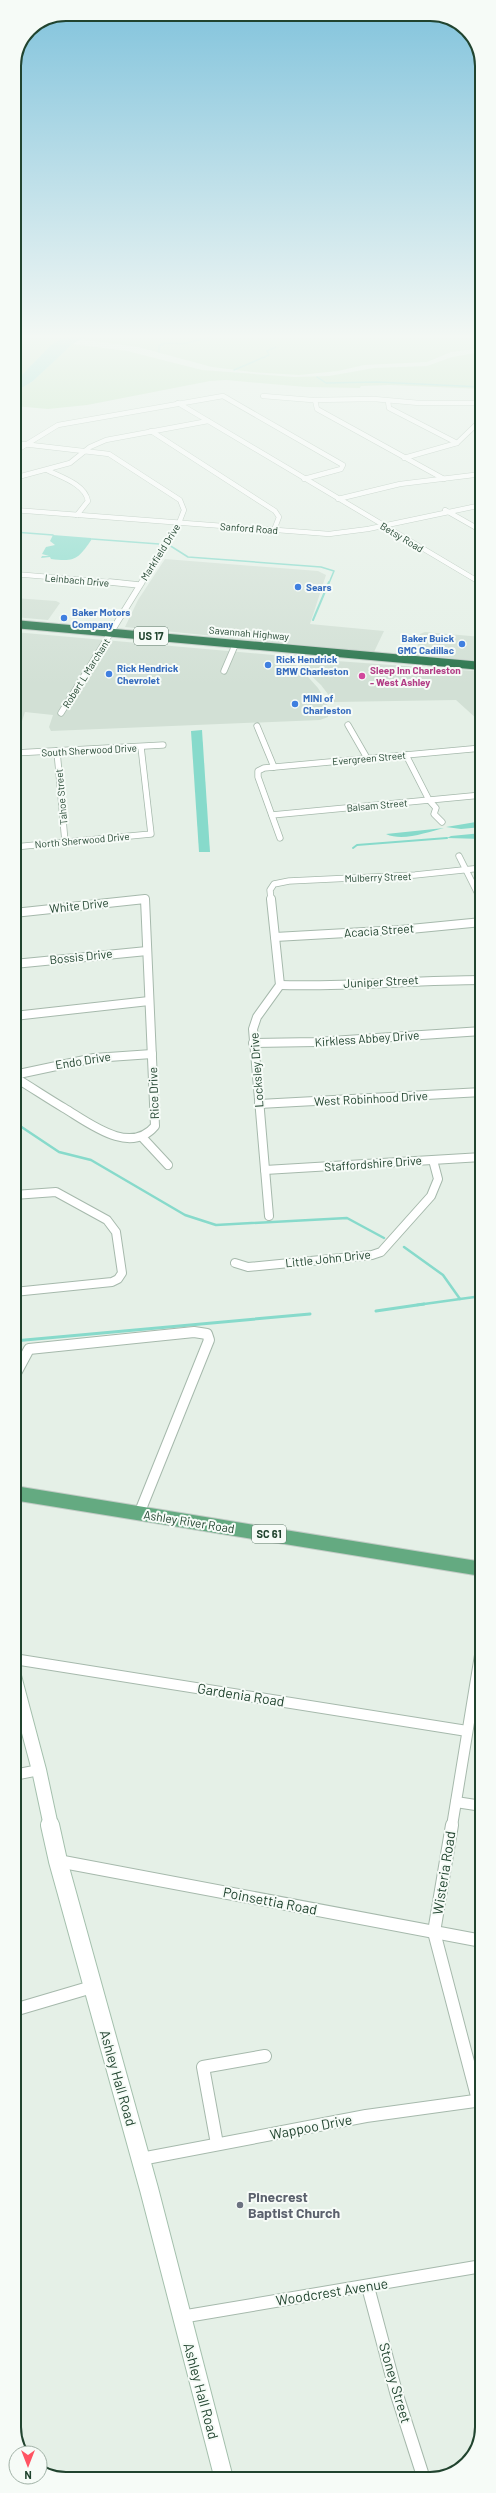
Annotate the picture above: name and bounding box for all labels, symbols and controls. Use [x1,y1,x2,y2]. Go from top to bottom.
street label: Betsy Road [378,519,426,555]
street label: Sanford Road [220,520,278,536]
street label: Markfield Drive [138,522,182,582]
street label: Leinbach Drive [44,571,110,589]
place label: Sears [306,581,331,593]
marker: Sears [293,582,303,592]
place label: Baker Motors Company [72,606,130,630]
marker: Baker Motors Company [59,613,69,623]
street label: Savannah Highway [208,624,290,643]
road number: US 17 [134,627,168,645]
place label: Baker Buick GMC Cadillac [398,632,455,656]
street label: Robert L Marchant [60,636,112,710]
marker: Baker Buick GMC Cadillac [457,639,467,649]
place label: Rick Hendrick BMW Charleston [276,653,348,677]
marker: Rick Hendrick BMW Charleston [263,660,273,670]
place label: Rick Hendrick Chevrolet [117,662,179,686]
place label: Sleep Inn Charleston - West Ashley [370,664,461,688]
marker: Rick Hendrick Chevrolet [104,669,114,679]
marker: Sleep Inn Charleston - West Ashley [357,671,367,681]
place label: MINI of Charleston [303,692,351,716]
marker: MINI of Charleston [290,699,300,709]
street label: South Sherwood Drive [41,742,137,758]
street label: Evergreen Street [332,749,407,767]
street label: Tahoe Street [53,768,69,825]
street label: Balsam Street [346,796,408,814]
street label: North Sherwood Drive [34,830,130,850]
street label: Mulberry Street [344,870,412,884]
street label: White Drive [48,895,109,915]
street label: Acacia Street [343,921,414,939]
street label: Bossis Drive [49,946,113,966]
street label: Juniper Street [343,972,419,990]
street label: Kirkless Abbey Drive [314,1027,420,1049]
street label: Locksley Drive [246,1032,266,1108]
street label: Endo Drive [54,1049,112,1071]
street label: Rice Drive [145,1067,161,1119]
street label: West Robinhood Drive [314,1088,428,1108]
street label: Staffordshire Drive [324,1153,422,1173]
street label: Little John Drive [285,1247,371,1269]
street label: Ashley River Road [143,1507,236,1535]
road number: SC 61 [252,1525,286,1543]
street label: Gardenia Road [196,1679,286,1710]
street label: Wisteria Road [429,1830,459,1916]
street label: Poinsettia Road [222,1883,319,1918]
street label: Ashley Hall Road [97,2028,140,2128]
street label: Wappoo Drive [268,2110,353,2143]
place label: Pinecrest Baptist Church [248,2188,340,2221]
marker: Pinecrest Baptist Church [235,2200,245,2210]
street label: Woodcrest Avenue [275,2274,389,2309]
street label: Ashley Hall Road [180,2341,223,2441]
street label: Stoney Street [376,2341,415,2425]
north arrow [8,2445,48,2485]
text: N [24,2469,32,2482]

